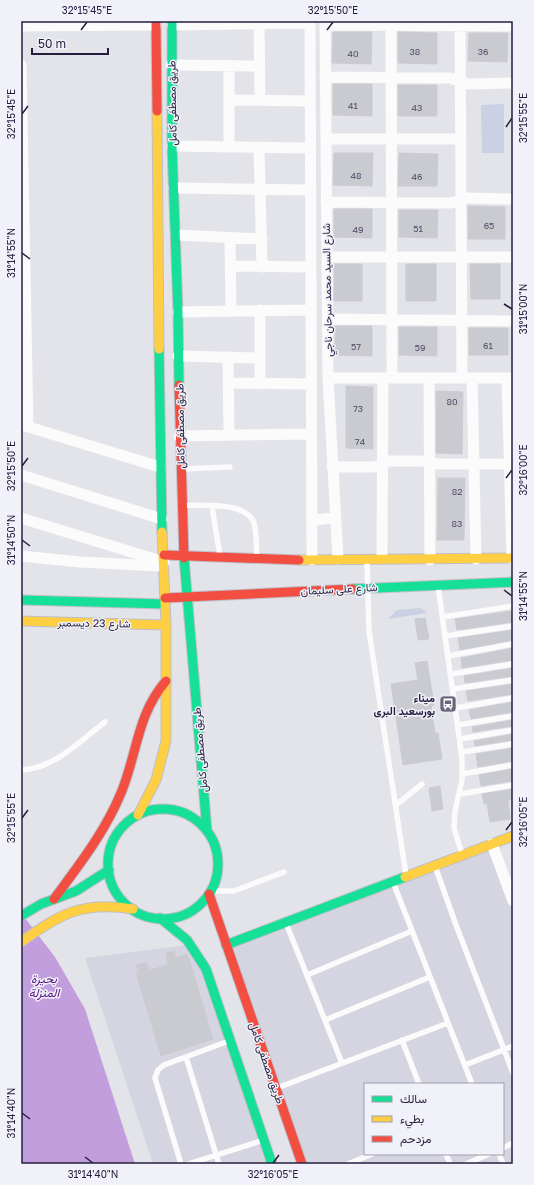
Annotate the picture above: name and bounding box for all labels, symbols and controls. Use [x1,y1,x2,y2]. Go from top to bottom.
text: 32°15'45"E [62,4,112,16]
text: 32°15'50"E [308,4,358,16]
scale bar [32,30,108,56]
text: 50 m [38,36,66,51]
house number: 38 [410,46,420,57]
house number: 36 [478,46,488,57]
house number: 40 [347,48,359,59]
street label: طريق مصطفى كامل [164,60,180,146]
text: 32°15'45"E [5,89,17,139]
text: 32°15'55"E [517,93,529,143]
house number: 41 [348,100,359,111]
house number: 43 [412,102,422,113]
house number: 48 [351,170,361,181]
house number: 46 [412,171,422,182]
house number: 65 [484,220,494,231]
street label: شارع السيد محمد سرحان ناجي [319,223,338,357]
house number: 51 [413,223,423,234]
house number: 49 [353,224,363,235]
text: 31°14'55"N [5,228,17,278]
text: 31°15'00"N [517,284,529,334]
house number: 61 [483,340,494,351]
house number: 57 [351,341,361,352]
house number: 59 [415,342,425,353]
street label: طريق مصطفى كامل [172,383,188,469]
house number: 80 [446,396,458,407]
house number: 73 [353,403,363,414]
house number: 74 [355,436,366,447]
text: 32°15'50"E [5,441,17,491]
text: 32°16'00"E [517,444,529,496]
house number: 82 [452,486,462,497]
text: 31°14'50"N [5,515,17,565]
house number: 83 [452,518,462,529]
text: 31°14'55"N [517,571,529,621]
street label: شارع على سليمان [300,580,378,599]
street label: شارع 23 ديسمبر [56,615,131,632]
place label: ميناء بورسعيد البرى [373,691,435,718]
bus stop icon: ميناء بورسعيد البرى [438,694,458,714]
street label: طريق مصطفى كامل [189,707,211,793]
text: 32°15'55"E [5,793,17,843]
text: 32°16'05"E [517,797,529,847]
water label: بحيرة المنزلة [29,971,61,1001]
street label: طريق مصطفى كامل [247,1020,287,1106]
legend [364,1083,504,1155]
text: 31°14'40"N [5,1088,17,1138]
text: سالك [400,1091,427,1106]
text: بطيء [400,1111,424,1129]
text: مزدحم [400,1131,431,1147]
text: 31°14'40"N [68,1168,118,1180]
text: 32°16'05"E [248,1168,298,1180]

